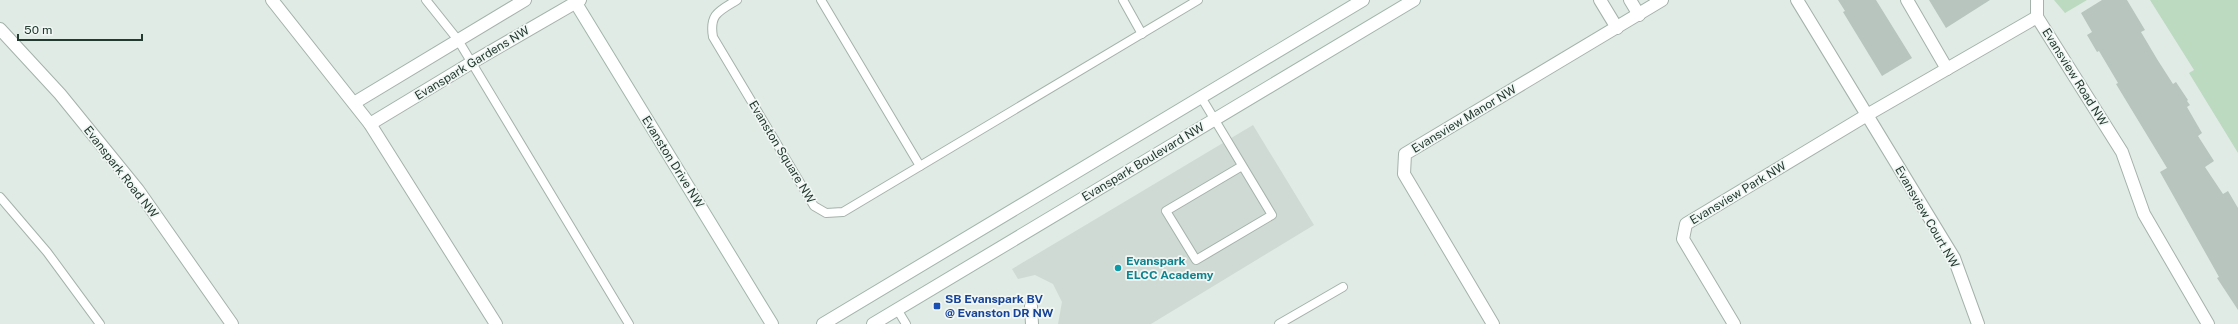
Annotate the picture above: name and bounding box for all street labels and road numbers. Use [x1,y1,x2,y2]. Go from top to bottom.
street label: Evanspark Gardens NW [412,23,532,103]
street label: Evansview Road NW [2039,26,2111,129]
street label: Evansview Manor NW [1409,82,1519,156]
street label: Evanston Square NW [746,98,818,206]
street label: Evanston Drive NW [639,113,707,211]
street label: Evanspark Boulevard NW [1079,120,1207,204]
street label: Evanspark Road NW [81,123,162,221]
street label: Evansview Park NW [1687,158,1789,227]
street label: Evansview Court NW [1892,164,1962,271]

